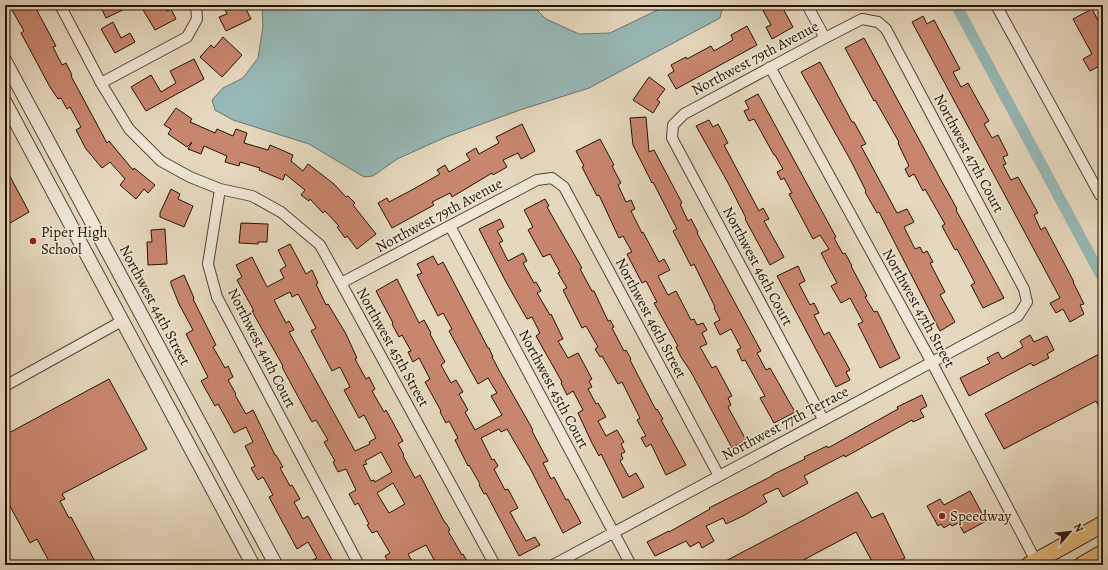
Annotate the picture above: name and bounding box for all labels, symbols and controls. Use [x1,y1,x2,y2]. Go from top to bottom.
street label: Northwest 79th Avenue [688,16,822,100]
street label: Northwest 47th Court [929,90,1009,216]
street label: Northwest 79th Avenue [372,173,506,257]
street label: Northwest 46th Court [718,203,798,329]
place label: Piper High School [41,222,108,259]
marker: Piper High School [28,236,38,246]
street label: Northwest 44th Street [115,241,195,369]
street label: Northwest 47th Street [878,245,960,371]
street label: Northwest 46th Street [611,254,691,382]
street label: Northwest 45th Street [352,284,434,410]
street label: Northwest 44th Court [223,285,301,412]
street label: Northwest 45th Court [514,326,594,452]
street label: Northwest 77th Terrace [718,381,852,465]
place label: Speedway [950,506,1011,526]
marker: Speedway [937,511,947,521]
north arrow [1050,512,1090,552]
text: N [1070,520,1087,535]

